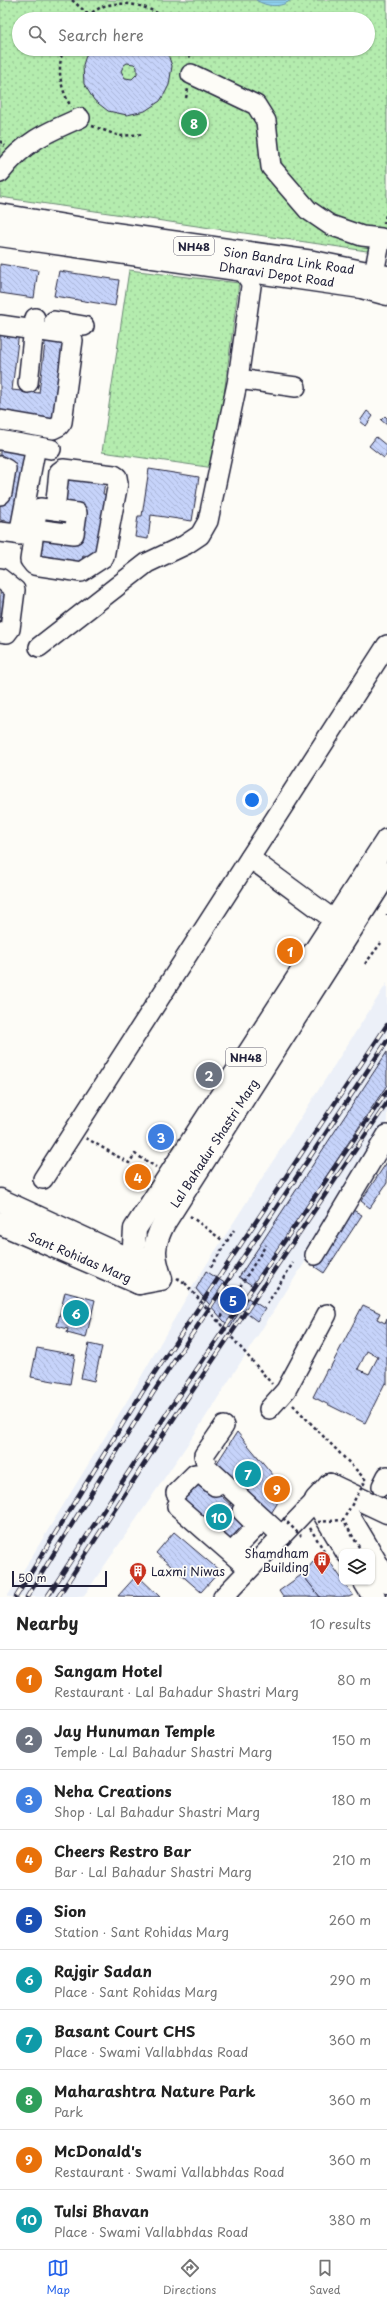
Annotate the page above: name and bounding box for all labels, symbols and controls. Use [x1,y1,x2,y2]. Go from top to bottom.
search box [12,12,375,56]
icon: search [26,23,48,45]
text: Search here [58,23,144,46]
pin: 8 [181,108,207,138]
road number: NH48 [174,237,214,255]
street label: Sion Bandra Link Road [222,242,356,278]
street label: Dharavi Depot Road [218,257,336,291]
your location [242,790,262,810]
pin: 1 [277,936,303,966]
road number: NH48 [226,1048,266,1066]
pin: 2 [196,1060,222,1090]
street label: Lal Bahadur Shastri Marg [166,1075,263,1211]
pin: 3 [148,1122,174,1152]
pin: 4 [125,1162,151,1192]
street label: Sant Rohidas Marg [26,1227,134,1287]
pin: 5 [220,1285,246,1315]
pin: 6 [63,1298,89,1328]
pin: 7 [235,1459,261,1489]
pin: 9 [264,1474,290,1504]
pin: 10 [206,1502,232,1532]
place label: Shamdham Building [245,1544,309,1576]
map controls [339,1549,375,1585]
button: layers [339,1549,375,1585]
building icon: Shamdham Building [312,1550,332,1575]
building icon: Laxmi Niwas [128,1561,148,1586]
place label: Laxmi Niwas [151,1562,226,1580]
scale bar [12,1569,107,1588]
text: 50 m [18,1569,47,1586]
text: Nearby [16,1610,78,1636]
text: 10 results [310,1614,371,1633]
text: Sangam Hotel [54,1659,162,1682]
text: 1 [26,1670,32,1689]
text: 80 m [337,1670,371,1689]
text: Restaurant · Lal Bahadur Shastri Marg [54,1682,299,1701]
text: Jay Hunuman Temple [54,1719,215,1742]
text: 2 [24,1730,34,1749]
text: 150 m [332,1730,371,1749]
text: Temple · Lal Bahadur Shastri Marg [54,1742,272,1761]
text: Neha Creations [54,1779,172,1802]
text: 3 [25,1790,33,1809]
text: 180 m [332,1790,371,1809]
text: Shop · Lal Bahadur Shastri Marg [54,1802,260,1821]
text: Cheers Restro Bar [54,1839,191,1862]
text: 4 [25,1850,33,1869]
text: 210 m [332,1850,371,1869]
text: Bar · Lal Bahadur Shastri Marg [54,1862,252,1881]
text: Sion [54,1899,86,1922]
text: 5 [25,1910,33,1929]
text: 260 m [329,1910,371,1929]
text: Station · Sant Rohidas Marg [54,1922,229,1941]
text: Rajgir Sadan [54,1959,152,1982]
text: 6 [24,1970,34,1989]
text: 290 m [330,1970,371,1989]
text: Place · Sant Rohidas Marg [54,1982,218,2001]
text: Basant Court CHS [54,2019,195,2042]
text: 7 [25,2030,33,2049]
text: 360 m [328,2030,371,2049]
text: Place · Swami Vallabhdas Road [54,2042,248,2061]
text: Maharashtra Nature Park [54,2079,256,2102]
text: 8 [25,2090,33,2109]
text: 360 m [328,2090,371,2109]
text: Park [54,2102,83,2121]
text: McDonald's [54,2139,142,2162]
text: 9 [25,2150,33,2169]
text: 360 m [328,2150,371,2169]
text: Restaurant · Swami Vallabhdas Road [54,2162,285,2181]
text: Tulsi Bhavan [54,2199,149,2222]
text: 10 [21,2210,37,2229]
text: 380 m [328,2210,371,2229]
text: Place · Swami Vallabhdas Road [54,2222,248,2241]
tab: Map [46,2257,70,2298]
tab: Directions [163,2257,216,2298]
tab: Saved [309,2257,341,2298]

